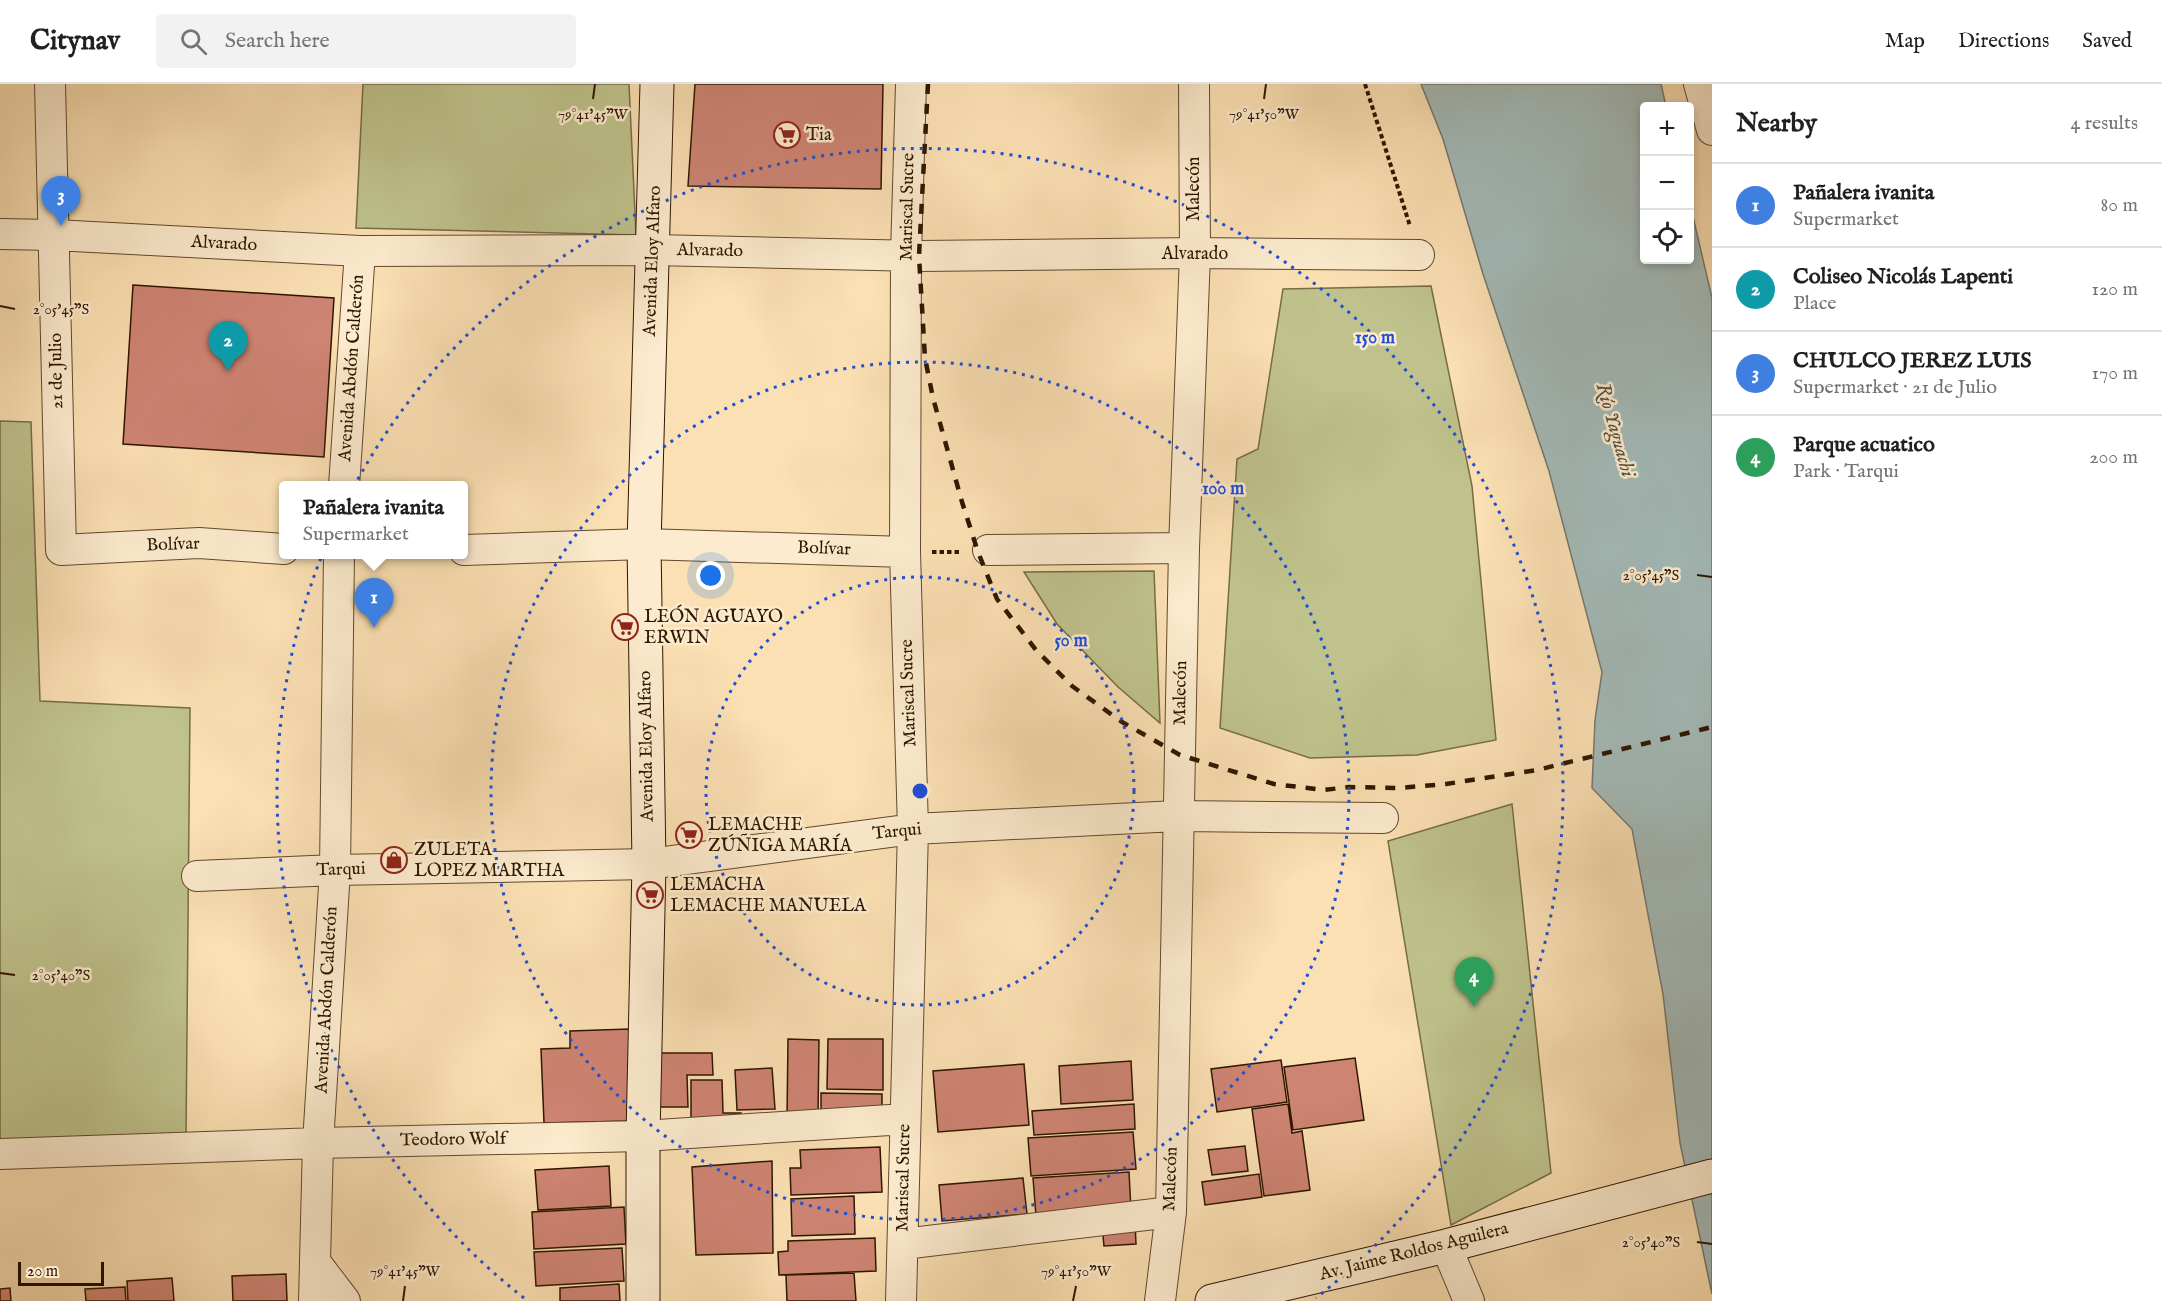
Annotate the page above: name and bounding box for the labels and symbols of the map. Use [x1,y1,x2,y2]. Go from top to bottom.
text: 79°41'45"W [558,105,629,124]
text: 79°41'50"W [1229,105,1300,124]
supermarket icon: Tia [772,120,802,150]
place label: Tia [806,124,832,147]
street label: Mariscal Sucre [896,153,920,261]
street label: Malecón [1183,156,1206,221]
pin: 3 [42,176,80,226]
street label: Avenida Eloy Alfaro [639,185,667,338]
street label: Alvarado [189,231,258,257]
street label: Alvarado [676,239,744,263]
street label: Alvarado [1161,243,1228,266]
street label: Avenida Abdón Calderón [334,273,370,463]
text: 2°05'45"S [33,300,89,319]
pin: 2 [208,322,248,371]
text: 150 m [1355,327,1395,350]
street label: 21 de Julio [45,332,69,409]
water label: Río Yaguachi [1589,380,1641,481]
text: 100 m [1202,478,1244,501]
street label: Bolívar [146,533,201,557]
street label: Bolívar [797,537,852,561]
your location [696,561,725,590]
text: 2°05'45"S [1623,566,1679,585]
pin: 1 [354,578,394,628]
place label: LEÓN AGUAYO ERWIN [644,604,783,650]
supermarket icon: LEÓN AGUAYO ERWIN [610,612,640,642]
text: 50 m [1054,630,1088,653]
street label: Mariscal Sucre [896,639,922,747]
street label: Malecón [1169,660,1193,726]
street label: Avenida Eloy Alfaro [634,670,660,823]
centre of rings [910,781,930,801]
place label: LEMACHE ZÚÑIGA MARÍA [708,814,853,858]
street label: Tarqui [871,818,923,846]
supermarket icon: LEMACHE ZÚÑIGA MARÍA [674,820,704,850]
place label: ZULETA LOPEZ MARTHA [414,839,565,883]
shop icon: ZULETA LOPEZ MARTHA [379,845,409,875]
street label: Tarqui [316,858,366,882]
place label: LEMACHA LEMACHE MANUELA [670,874,867,918]
supermarket icon: LEMACHA LEMACHE MANUELA [635,880,665,910]
street label: Avenida Abdón Calderón [311,905,343,1095]
pin: 4 [1454,958,1494,1007]
text: 2°05'40"S [32,966,90,985]
street label: Mariscal Sucre [892,1124,916,1232]
street label: Teodoro Wolf [400,1128,510,1152]
street label: Malecón [1158,1146,1184,1212]
street label: Av. Jaime Roldos Aguilera [1316,1217,1511,1287]
text: 2°05'40"S [1622,1233,1680,1252]
scale bar [18,1259,104,1286]
text: 79°41'45"W [370,1262,441,1281]
text: 79°41'50"W [1041,1262,1112,1281]

